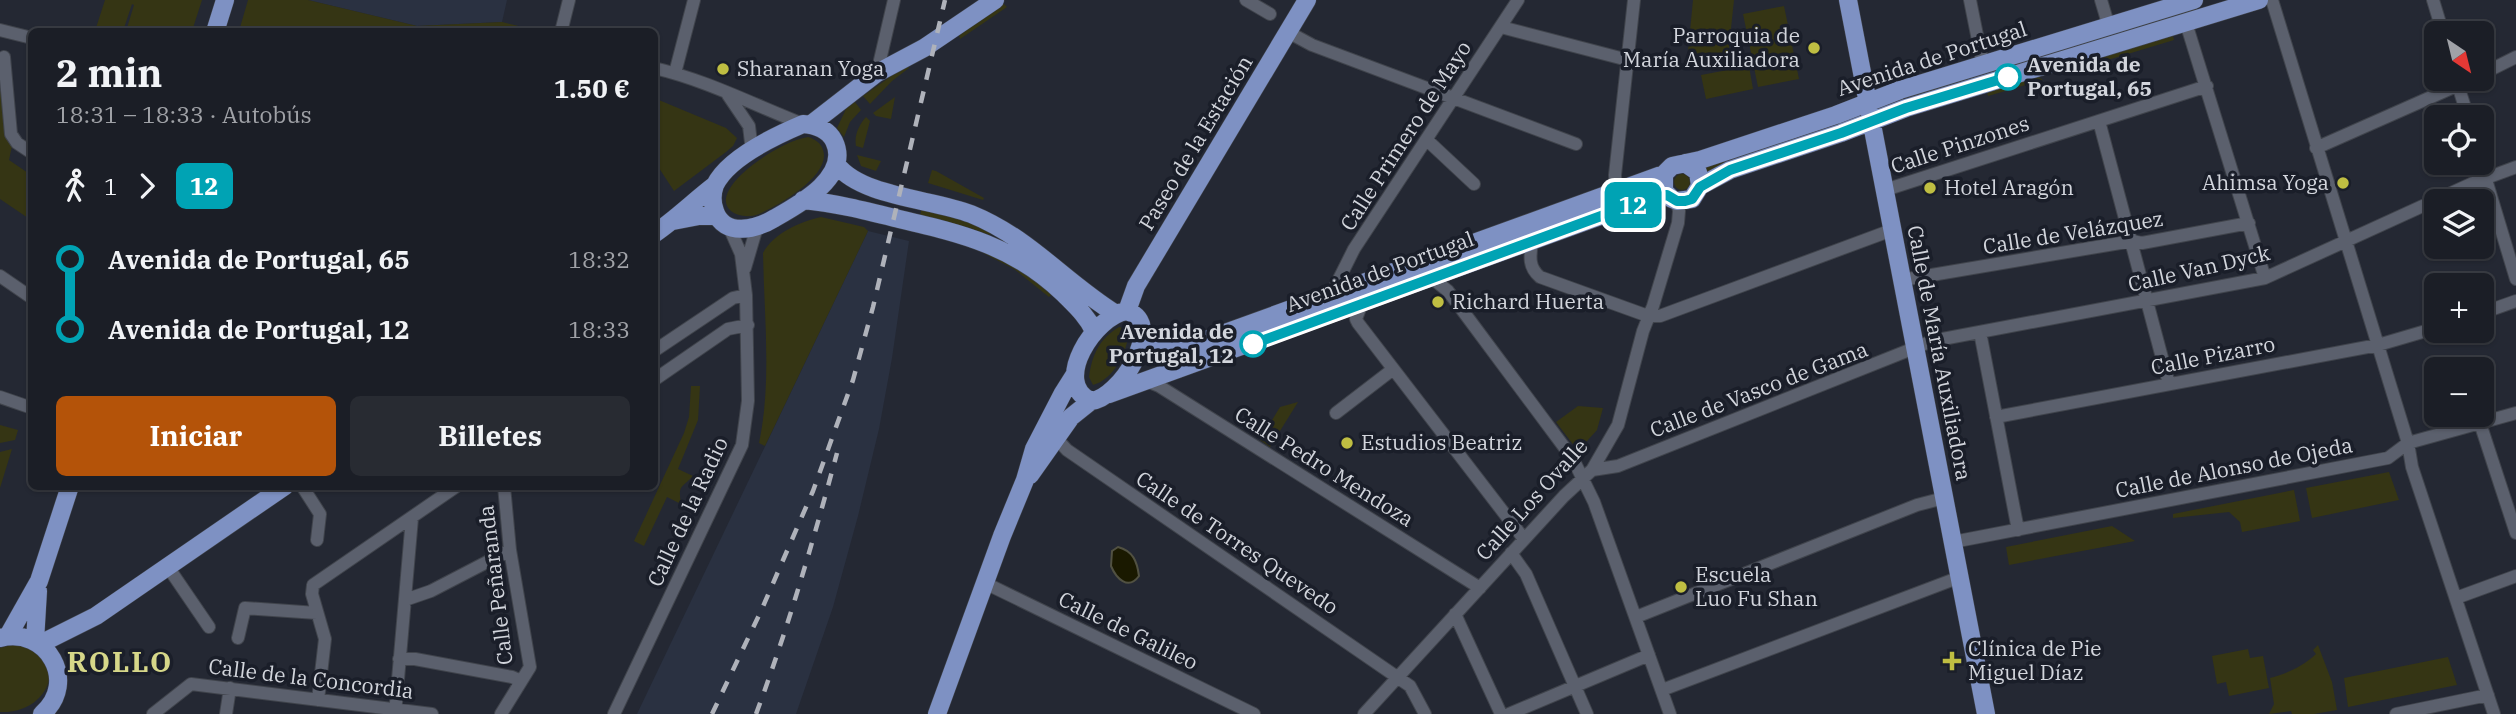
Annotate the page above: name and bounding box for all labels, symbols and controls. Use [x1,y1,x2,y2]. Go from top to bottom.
street label: Avenida de Portugal [1833,14,2030,102]
place label: Parroquia de María Auxiliadora [1623,21,1800,73]
north arrow [2424,21,2494,91]
map controls [2424,21,2494,427]
street label: Calle Primero de Mayo [1333,35,1477,236]
marker: Parroquia de María Auxiliadora [1806,40,1822,56]
text: 2 min [56,48,162,97]
street label: Paseo de la Estación [1132,50,1258,235]
place label: Avenida de Portugal, 65 [2027,50,2152,102]
place label: Sharanan Yoga [737,54,884,82]
marker: Sharanan Yoga [715,61,731,77]
marker: Avenida de Portugal, 65 [1995,64,2021,90]
text: 1.50 € [554,71,630,105]
text: 18:31 – 18:33 · Autobús [56,99,312,129]
button: locate [2424,105,2494,175]
street label: Calle Pinzones [1887,108,2032,180]
icon: walk [56,167,94,205]
icon: forward [128,167,166,205]
place label: Ahimsa Yoga [2202,168,2329,196]
text: 12 [190,170,219,202]
text: 1 [104,171,118,201]
place label: Hotel Aragón [1944,173,2074,201]
marker: Ahimsa Yoga [2335,175,2351,191]
marker: Hotel Aragón [1922,180,1938,196]
line badge: 12 [1602,182,1664,228]
text: 12 [1619,189,1647,221]
button: layers [2424,189,2494,259]
street label: Calle de Velázquez [1981,204,2165,260]
street label: Calle de María Auxiliadora [1901,223,1978,483]
street label: Avenida de Portugal [1282,224,1477,318]
street label: Calle Van Dyck [2125,238,2273,298]
text: Avenida de Portugal, 65 [108,242,410,276]
text: 18:32 [568,244,630,274]
button: + [2424,273,2494,343]
place label: Richard Huerta [1452,287,1604,315]
marker: Richard Huerta [1430,294,1446,310]
text: Avenida de Portugal, 12 [108,312,410,346]
text: 18:33 [568,314,630,344]
place label: Avenida de Portugal, 12 [1109,317,1234,369]
street label: Calle Pizarro [2148,329,2277,381]
marker: Avenida de Portugal, 12 [1240,331,1266,357]
street label: Calle de Vasco de Gama [1646,335,1872,444]
button: − [2424,357,2494,427]
button: Iniciar [56,396,336,476]
button: Billetes [350,396,630,476]
street label: Calle Pedro Mendoza [1230,400,1419,533]
place label: Estudios Beatriz [1361,428,1522,456]
street label: Calle de Alonso de Ojeda [2113,430,2355,504]
street label: Calle de la Radio [640,432,734,591]
street label: Calle Los Ovalle [1469,433,1593,566]
marker: Estudios Beatriz [1339,435,1355,451]
street label: Calle de Torres Quevedo [1131,464,1344,620]
street label: Calle Peñaranda [471,504,519,667]
place label: Escuela Luo Fu Shan [1695,560,1818,612]
marker: Escuela Luo Fu Shan [1673,579,1689,595]
street label: Calle de Galileo [1054,584,1203,676]
place label: Clínica de Pie Miguel Díaz [1968,634,2102,686]
district label: ROLLO [67,643,173,680]
marker: Clínica de Pie Miguel Díaz [1942,651,1962,671]
street label: Calle de la Concordia [207,652,415,704]

